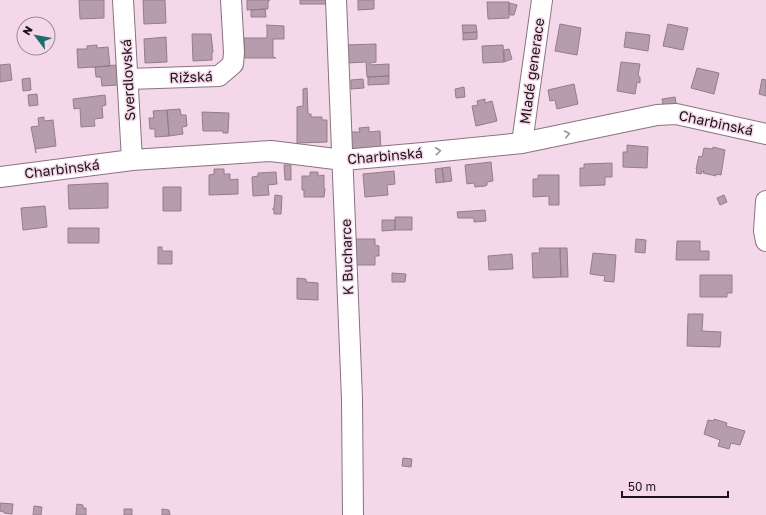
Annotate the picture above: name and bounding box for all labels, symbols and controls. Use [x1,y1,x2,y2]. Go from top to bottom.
north arrow [16,16,56,56]
street label: Mladé generace [516,17,547,125]
text: N [19,23,35,37]
street label: Sverdlovská [117,39,138,121]
street label: Rižská [169,67,213,86]
street label: Charbinská [677,106,755,139]
one-way arrow [563,130,570,138]
street label: Charbinská [347,144,423,167]
one-way arrow [435,147,441,156]
street label: Charbinská [23,155,100,182]
street label: K Bucharce [337,219,356,295]
scale bar [622,473,728,499]
text: 50 m [628,479,656,494]

